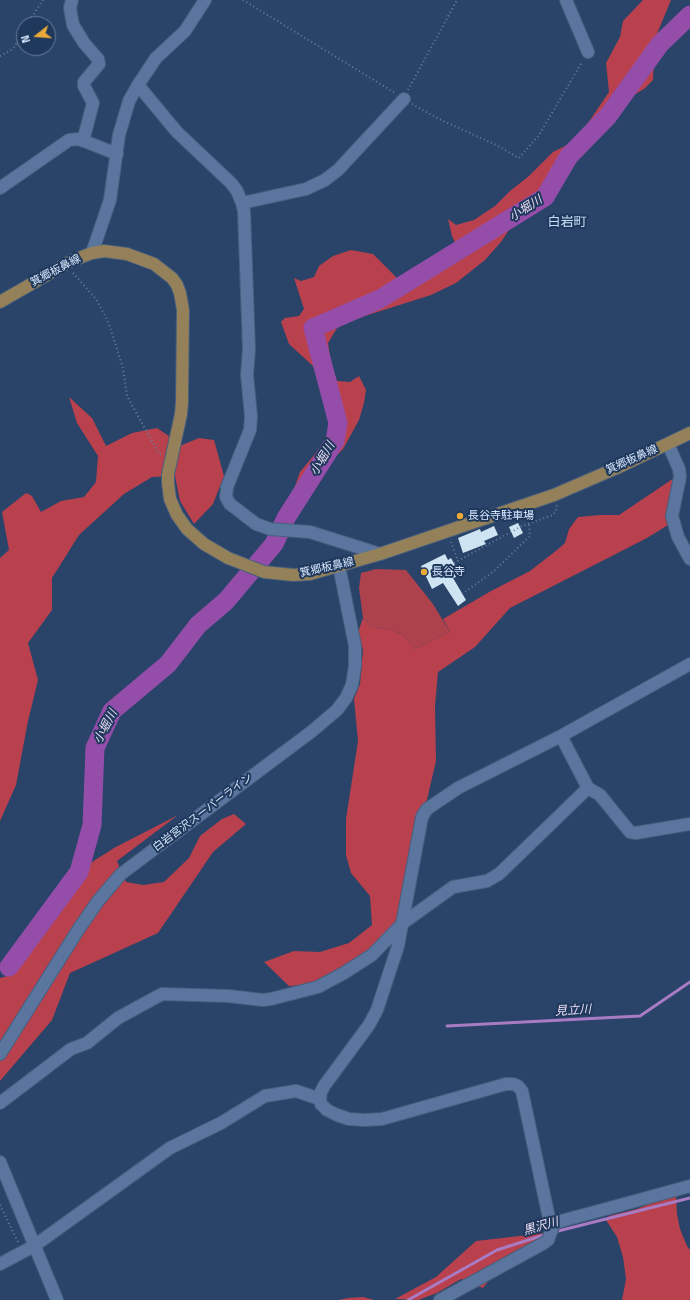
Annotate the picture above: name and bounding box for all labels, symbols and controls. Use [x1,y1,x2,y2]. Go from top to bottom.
north arrow [16,16,56,56]
text: N [17,33,34,45]
water label: 小堀川 [507,193,545,225]
district label: 白岩町 [548,215,586,231]
street label: 箕郷板鼻線 [29,252,83,290]
water label: 小堀川 [308,440,338,478]
street label: 箕郷板鼻線 [604,443,660,477]
place label: 長谷寺駐車場 [468,509,534,523]
marker: 長谷寺駐車場 [455,511,465,521]
street label: 箕郷板鼻線 [299,555,355,581]
place label: 長谷寺 [432,565,465,579]
marker: 長谷寺 [419,567,429,577]
water label: 小堀川 [91,708,121,746]
street label: 白岩宮沢スーパーライン [151,771,255,855]
water label: 見立川 [555,1003,591,1019]
water label: 黒沢川 [522,1215,560,1239]

